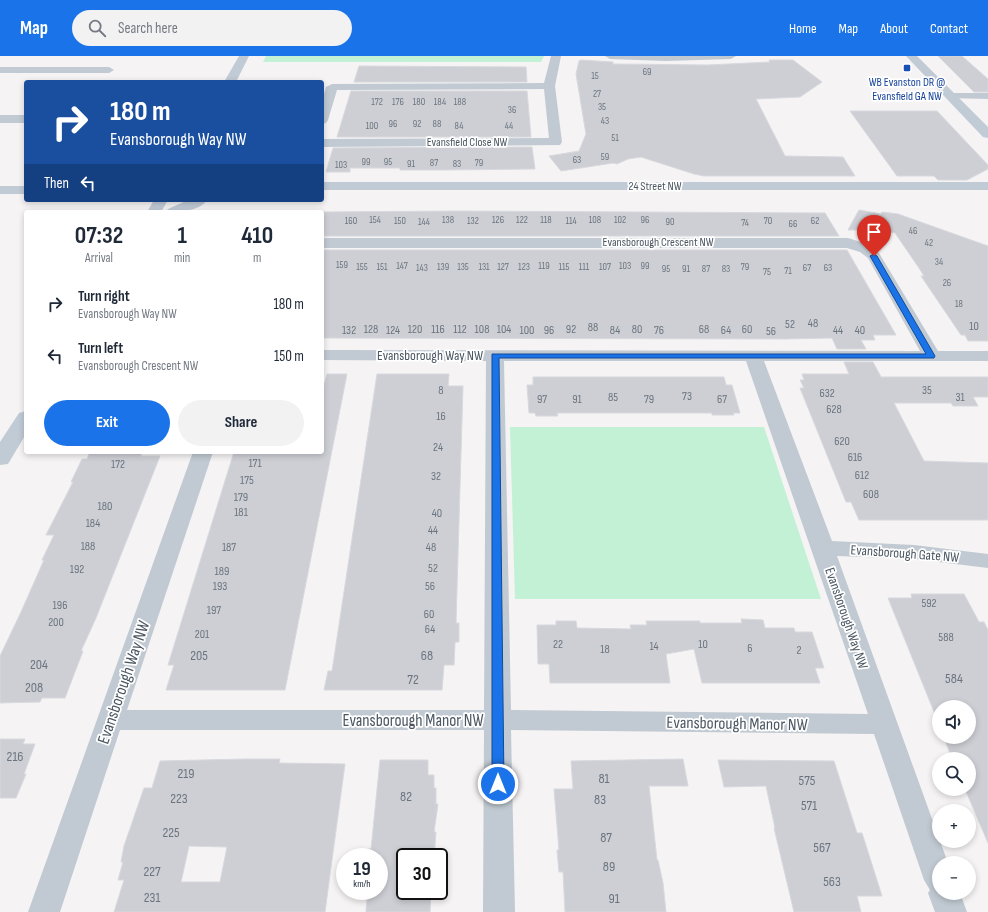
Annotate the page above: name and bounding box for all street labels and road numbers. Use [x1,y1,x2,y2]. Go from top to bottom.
street label: Evansfield Close NW [427,135,508,150]
street label: 24 Street NW [629,179,682,194]
street label: Evansborough Crescent NW [603,235,714,250]
street label: Evansborough Way NW [377,347,483,364]
street label: Evansborough Gate NW [850,541,960,566]
street label: Evansborough Way NW [821,565,872,671]
street label: Evansborough Way NW [94,618,154,747]
street label: Evansborough Manor NW [342,711,484,731]
street label: Evansborough Manor NW [666,713,808,735]

